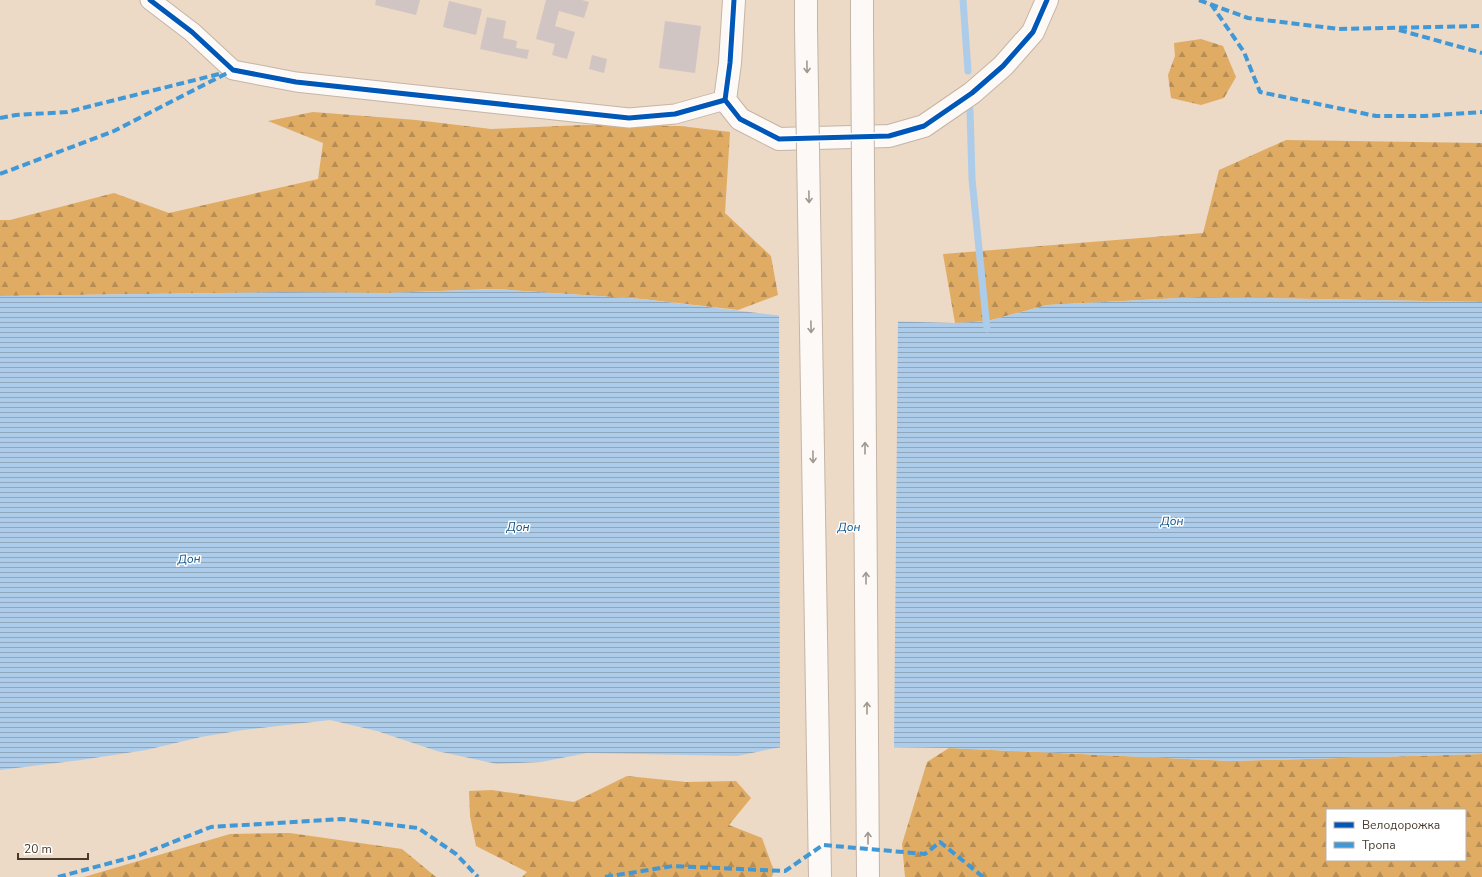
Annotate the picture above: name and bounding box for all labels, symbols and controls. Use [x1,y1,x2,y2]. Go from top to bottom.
one-way arrow [803,60,811,73]
one-way arrow [805,190,813,203]
one-way arrow [807,320,815,333]
one-way arrow [861,442,869,455]
one-way arrow [809,450,817,463]
water label: Дон [1159,513,1184,529]
water label: Дон [505,519,530,535]
water label: Дон [836,519,861,535]
water label: Дон [176,550,201,568]
one-way arrow [862,572,870,585]
one-way arrow [863,702,871,715]
legend [1326,809,1466,861]
text: Велодорожка [1362,817,1440,833]
one-way arrow [864,832,872,845]
scale bar [18,835,88,861]
text: Тропа [1362,837,1396,853]
text: 20 m [24,841,52,857]

